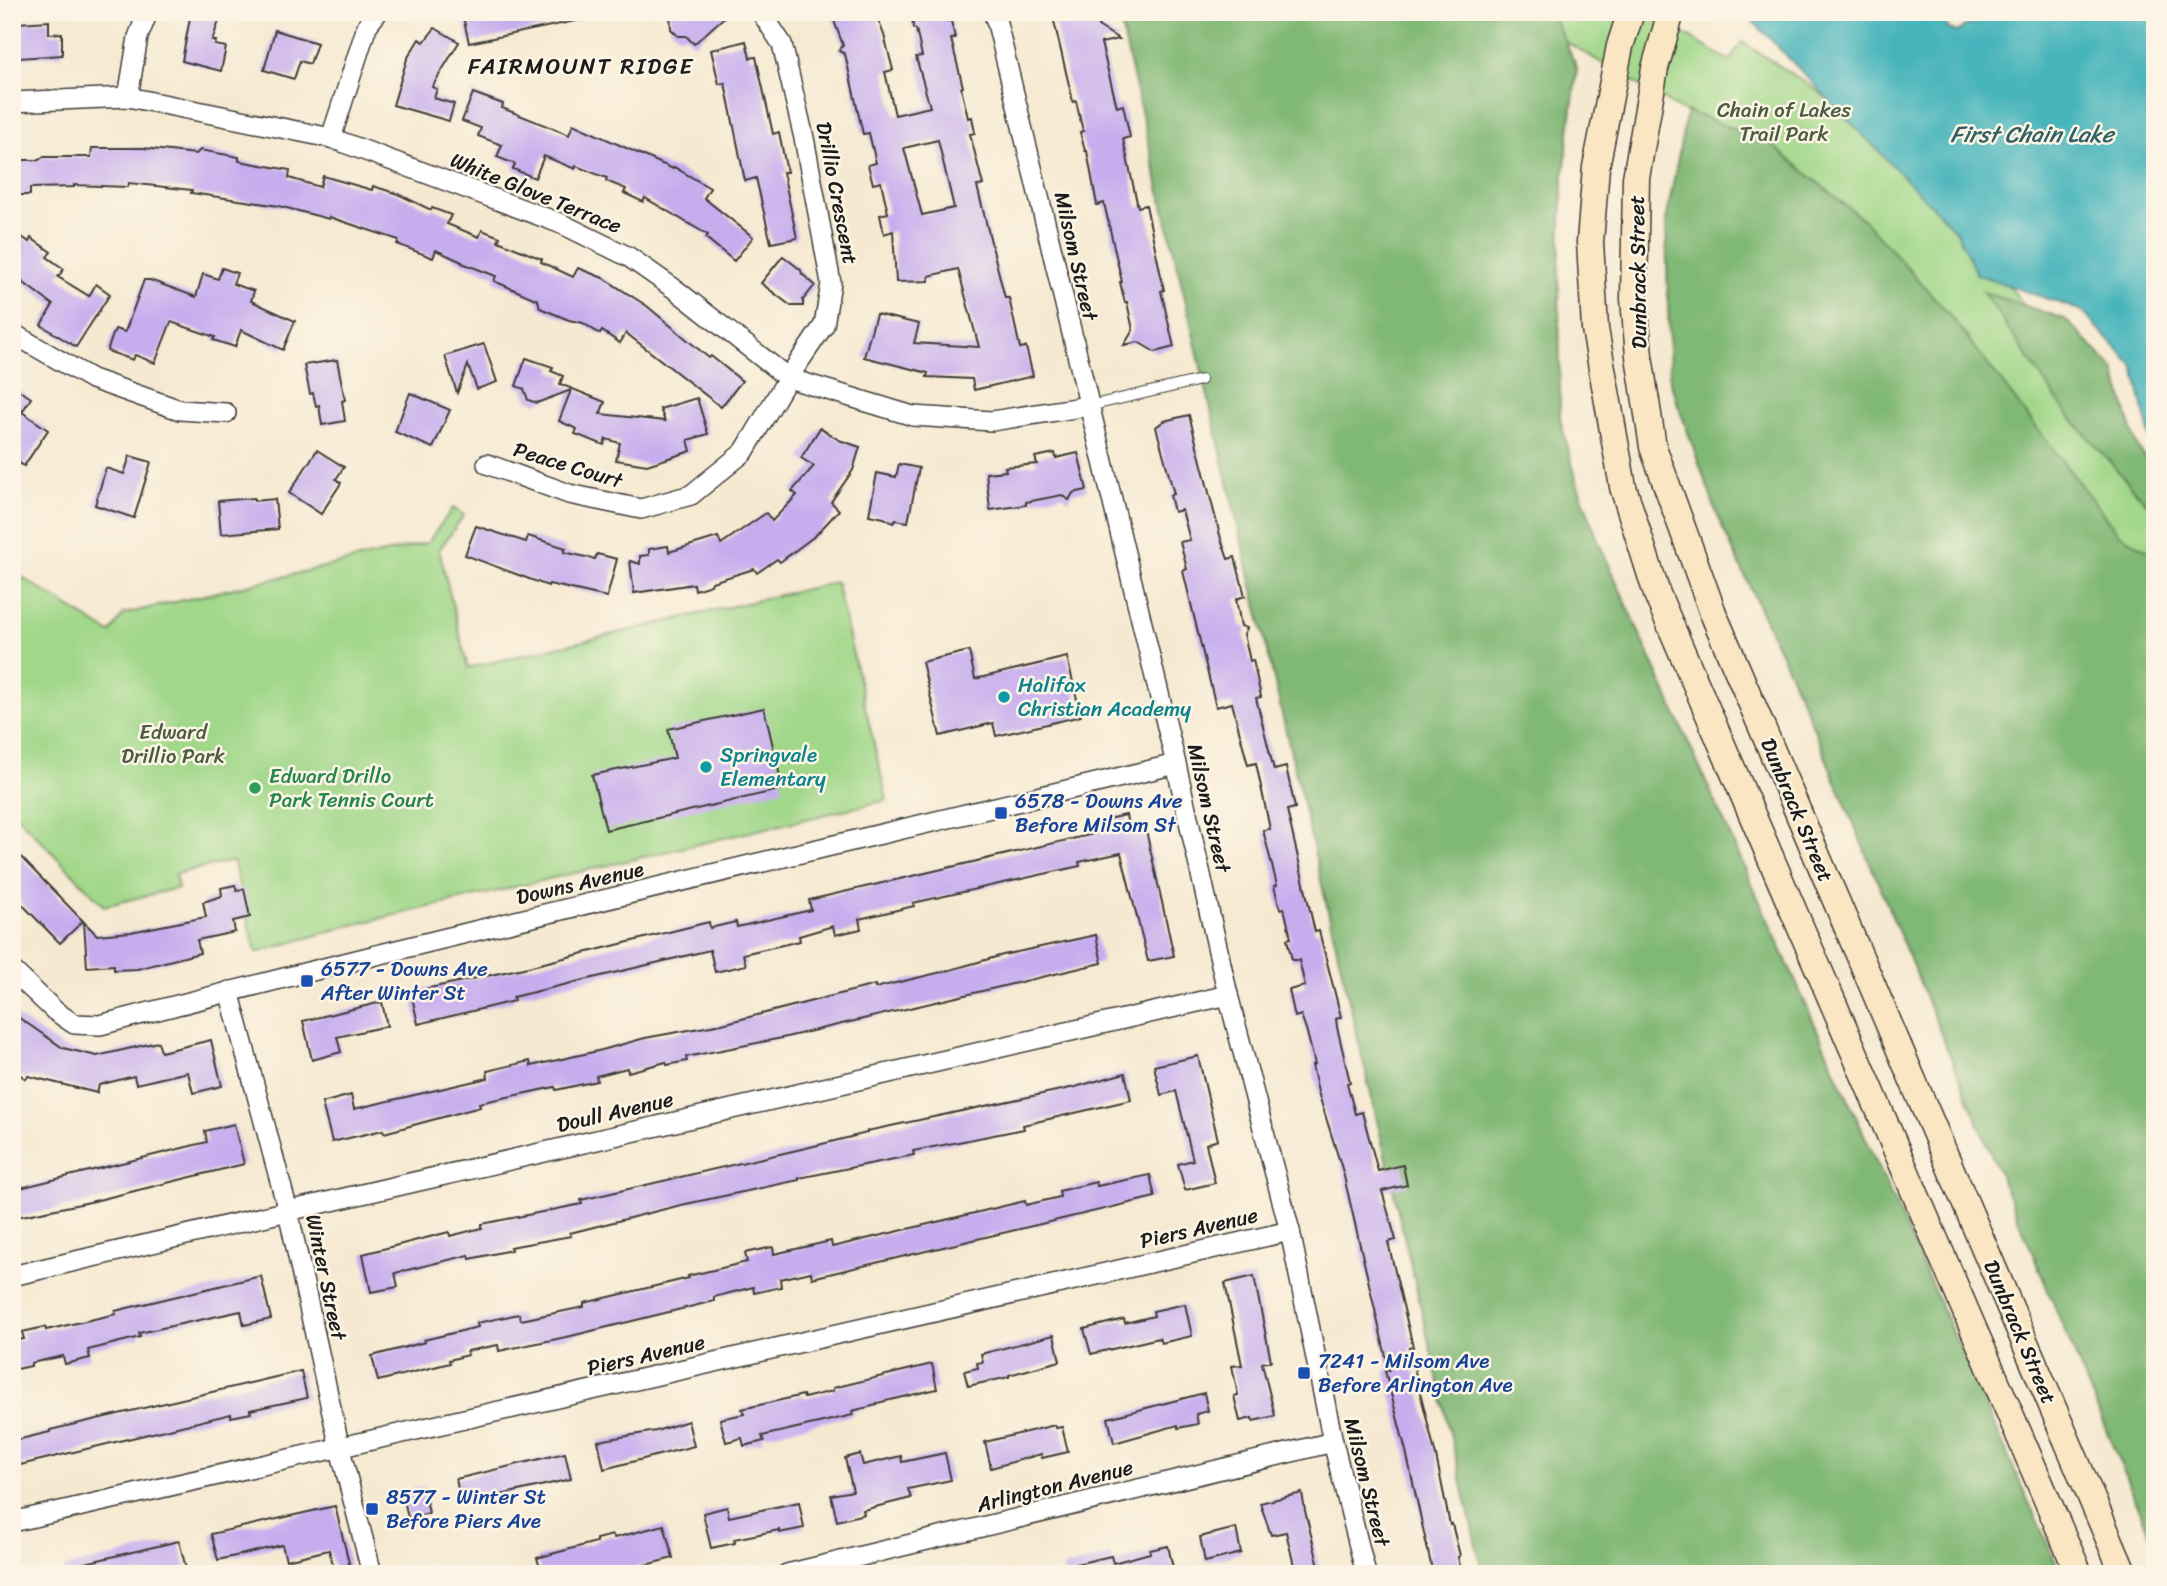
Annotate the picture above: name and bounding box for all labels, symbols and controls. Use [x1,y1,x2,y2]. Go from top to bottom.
district label: FAIRMOUNT RIDGE [468,46,694,87]
park label: Chain of Lakes Trail Park [1717,91,1851,153]
water label: First Chain Lake [1950,114,2116,155]
street label: Drillio Crescent [805,118,869,268]
street label: White Glove Terrace [444,141,628,245]
street label: Milsom Street [1043,188,1110,326]
street label: Dunbrack Street [1618,195,1658,349]
street label: Peace Court [509,430,629,500]
place label: Halifax Christian Academy [1018,666,1191,728]
marker: Halifax Christian Academy [996,689,1012,705]
park label: Edward Drillio Park [121,713,225,775]
street label: Dunbrack Street [1749,732,1845,888]
place label: Springvale Elementary [720,736,826,798]
street label: Milsom Street [1176,740,1243,878]
place label: Edward Drillo Park Tennis Court [269,757,434,819]
marker: Springvale Elementary [698,759,714,775]
marker: Edward Drillo Park Tennis Court [247,780,263,796]
place label: 6578 - Downs Ave Before Milsom St [1015,782,1183,844]
marker: 6578 - Downs Ave Before Milsom St [993,805,1009,821]
street label: Downs Avenue [512,850,648,916]
place label: 6577 - Downs Ave After Winter St [320,950,488,1012]
marker: 6577 - Downs Ave After Winter St [299,973,315,989]
street label: Doull Avenue [553,1080,677,1144]
street label: Piers Avenue [1136,1196,1262,1260]
street label: Winter Street [294,1211,358,1345]
street label: Dunbrack Street [1972,1254,2068,1410]
street label: Piers Avenue [583,1323,709,1387]
place label: 7241 - Milsom Ave Before Arlington Ave [1318,1342,1513,1404]
marker: 7241 - Milsom Ave Before Arlington Ave [1296,1365,1312,1381]
street label: Milsom Street [1333,1414,1402,1552]
street label: Arlington Avenue [972,1448,1137,1524]
place label: 8577 - Winter St Before Piers Ave [386,1478,546,1540]
marker: 8577 - Winter St Before Piers Ave [364,1501,380,1517]

